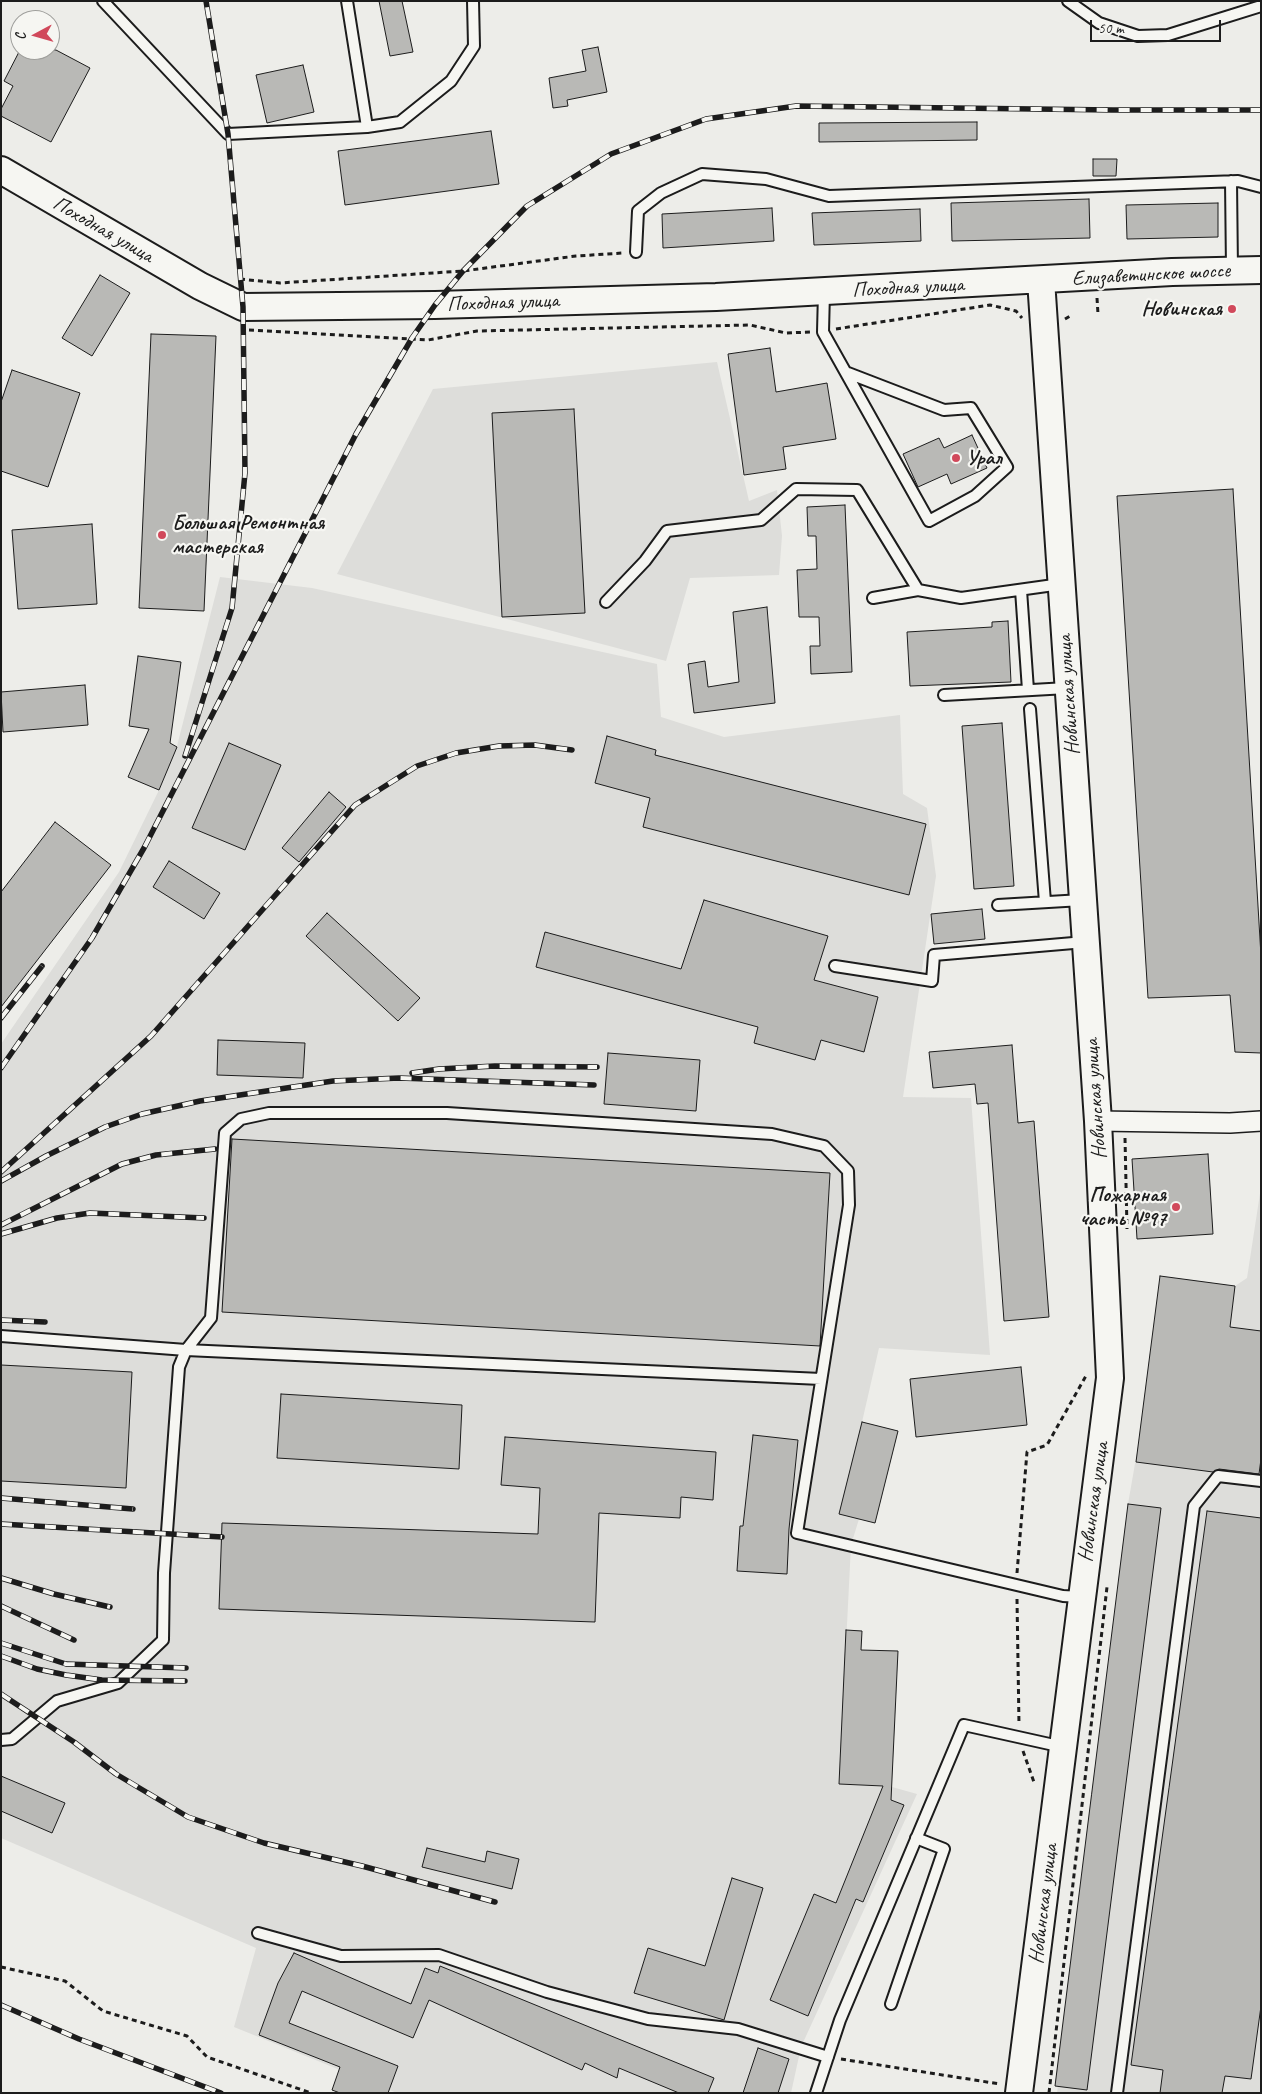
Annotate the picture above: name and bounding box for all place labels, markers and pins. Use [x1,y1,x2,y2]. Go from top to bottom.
place label: Новинская [1141,296,1222,322]
marker: Новинская [1226,303,1238,315]
place label: Урал [966,445,1002,471]
marker: Урал [950,452,962,464]
place label: Большая Ремонтная мастерская [172,510,324,560]
marker: Большая Ремонтная мастерская [156,529,168,541]
place label: Пожарная часть №97 [1080,1182,1166,1232]
marker: Пожарная часть №97 [1170,1201,1182,1213]

